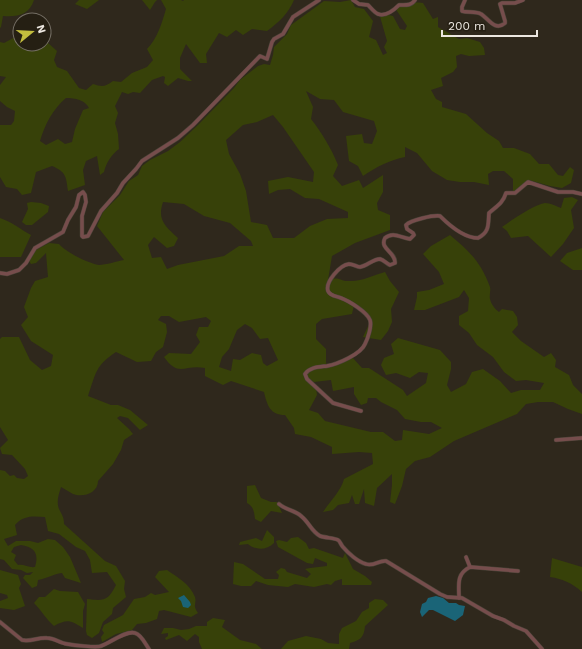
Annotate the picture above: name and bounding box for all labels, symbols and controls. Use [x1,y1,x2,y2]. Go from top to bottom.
north arrow [12,12,52,52]
scale bar [442,12,537,38]
text: 200 m [448,19,485,33]
text: N [34,23,48,35]

